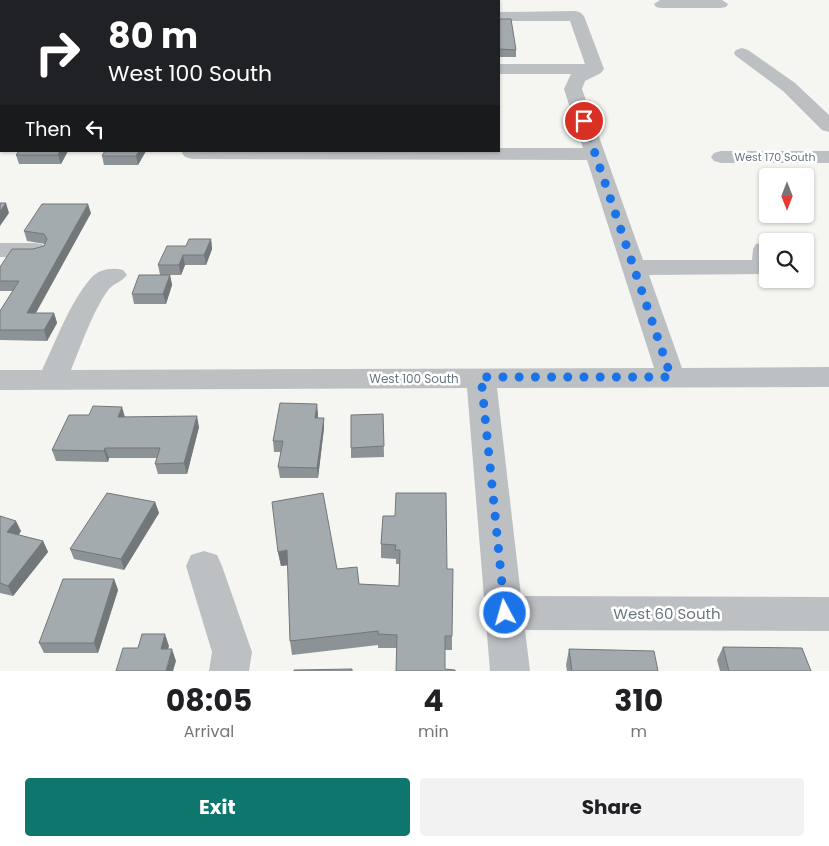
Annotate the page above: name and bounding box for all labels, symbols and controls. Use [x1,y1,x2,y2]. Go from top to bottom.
text: 80 m [108,11,198,60]
icon: right [25,20,90,85]
text: West 100 South [108,58,272,89]
pin [563,100,605,142]
icon: arrive [570,107,598,135]
icon: left [81,115,109,143]
text: Then [25,116,71,143]
street label: West 170 South [734,149,816,165]
north arrow [759,168,814,222]
map controls [759,168,814,288]
button: search [759,233,814,288]
street label: West 100 South [369,370,459,387]
position arrow [478,586,530,638]
street label: West 60 South [613,603,721,624]
text: 08:05 [166,679,252,722]
text: 4 [423,679,443,722]
text: 310 [614,679,663,722]
text: Arrival [184,720,234,743]
text: min [418,720,449,743]
text: m [631,720,647,743]
button: Exit [25,778,410,836]
button: Share [420,778,804,836]

